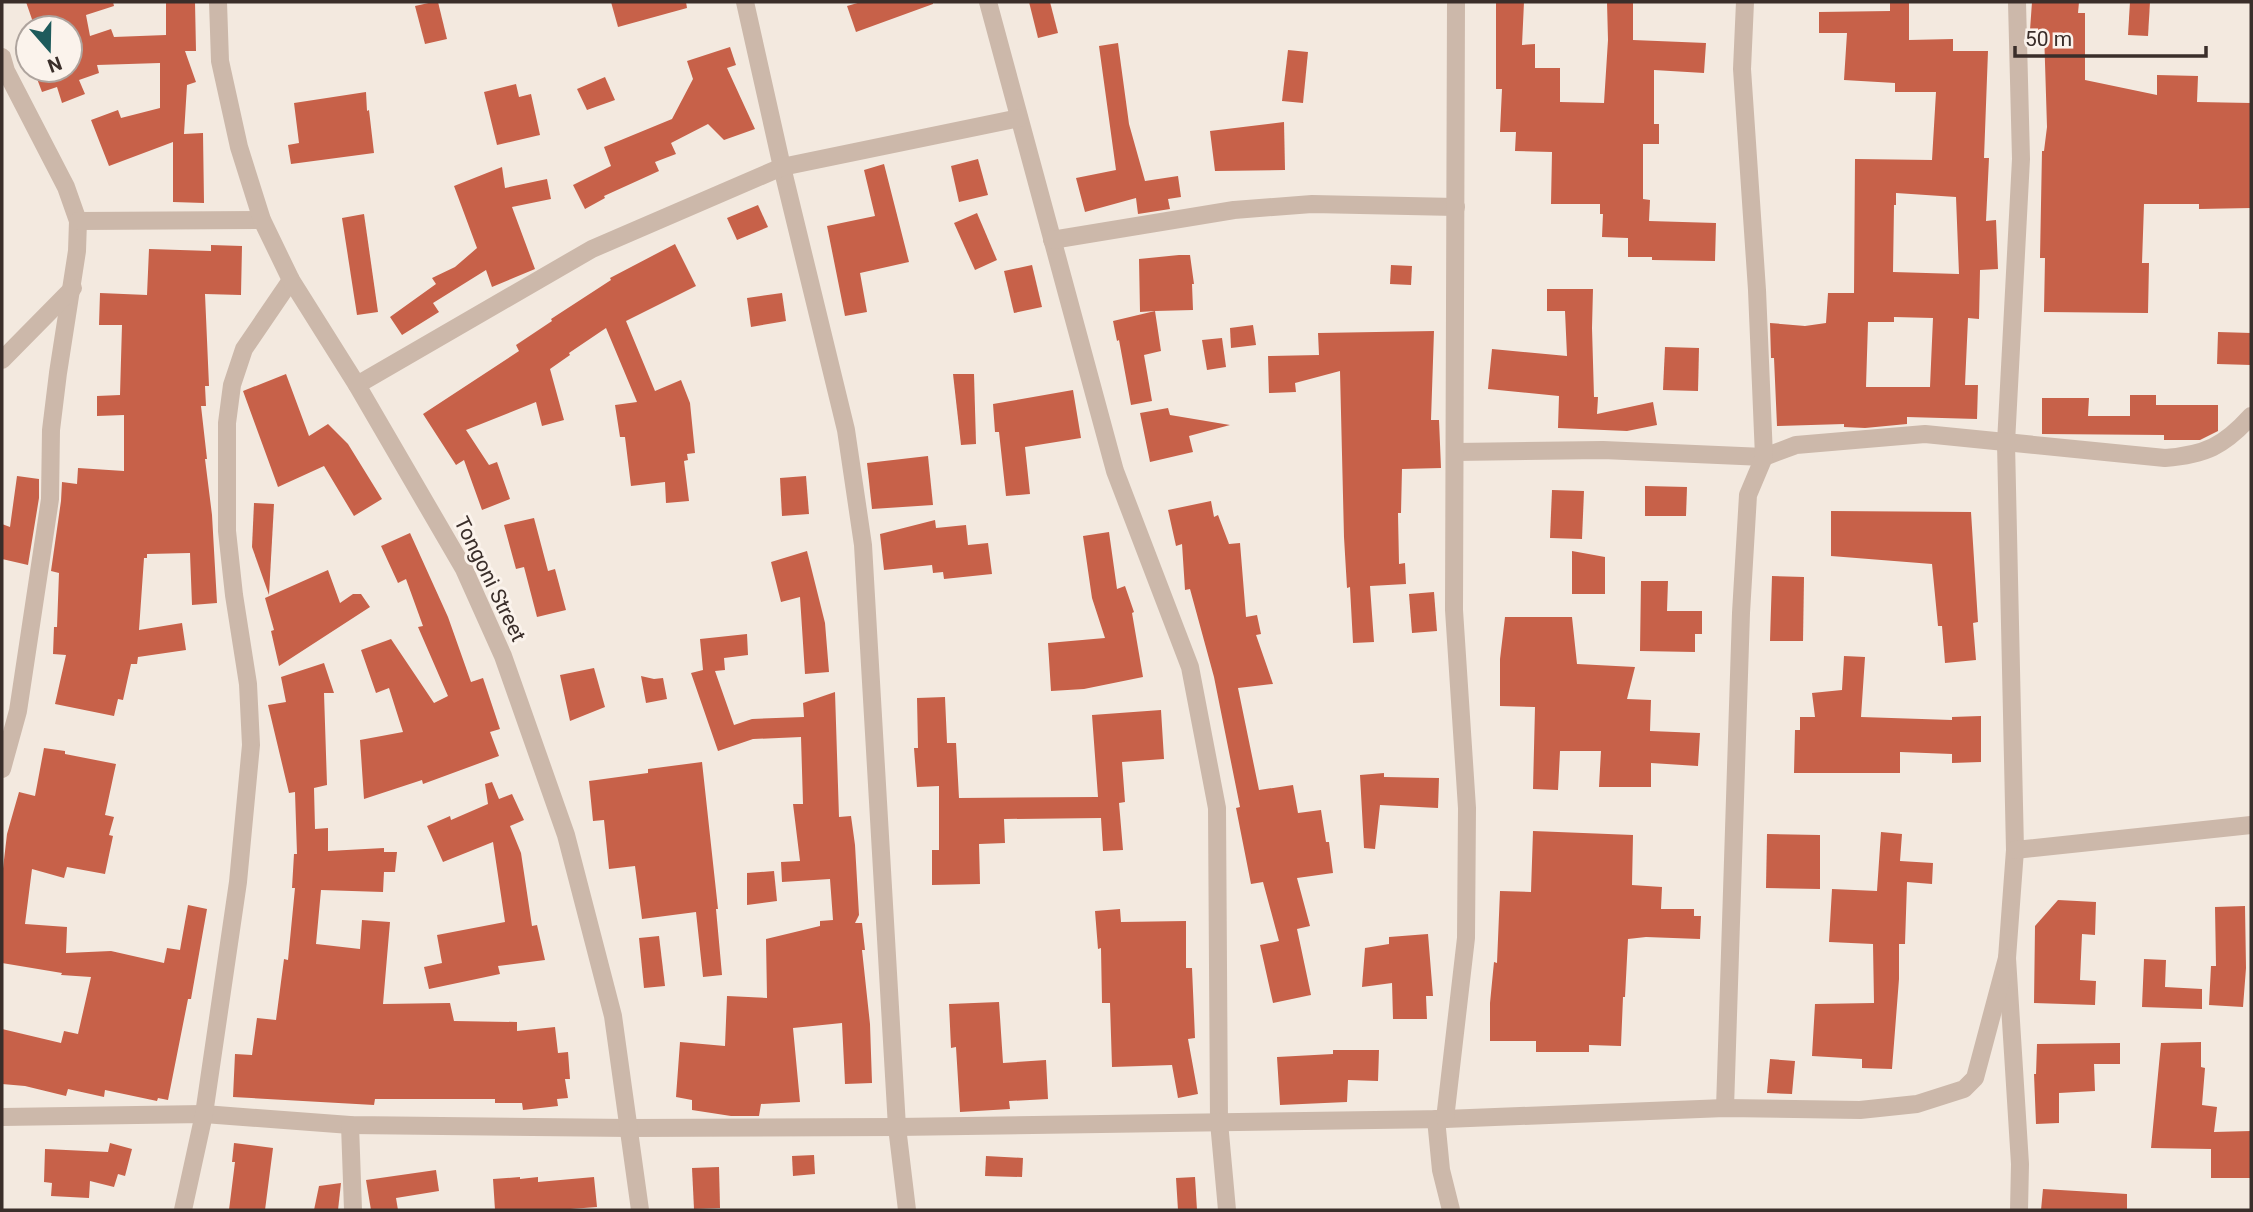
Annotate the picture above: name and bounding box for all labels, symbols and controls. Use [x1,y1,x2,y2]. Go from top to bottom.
north arrow [14,14,84,84]
scale bar [2015,14,2206,58]
text: 50 m [2025,27,2072,51]
text: N [44,51,65,78]
street label: Tongoni Street [449,513,531,646]

